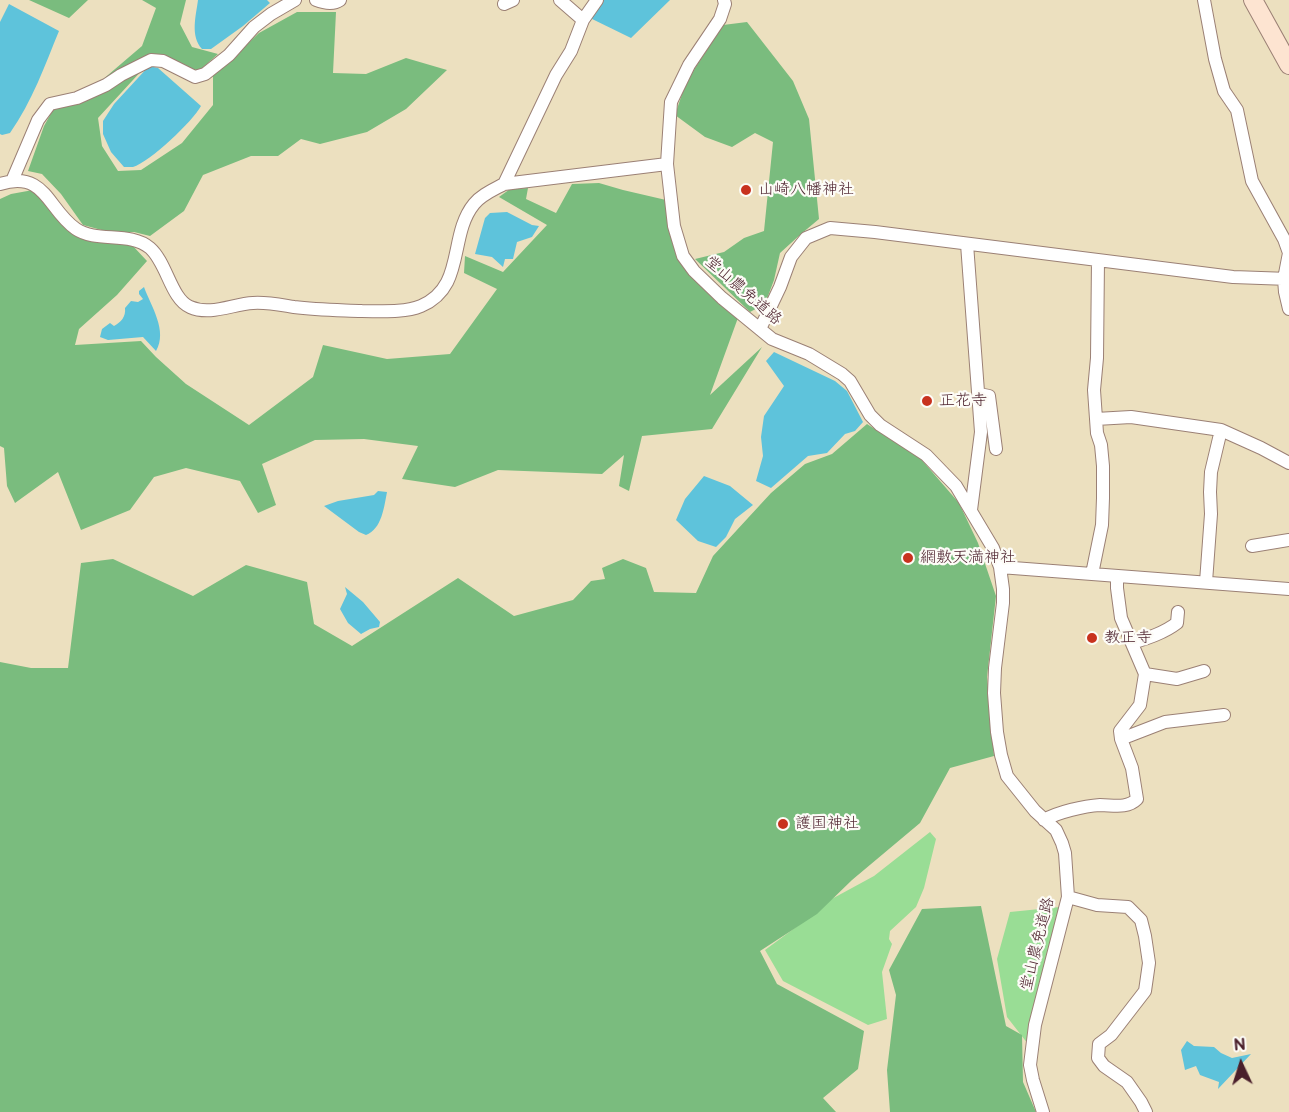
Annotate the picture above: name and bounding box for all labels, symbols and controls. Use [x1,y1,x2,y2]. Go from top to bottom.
place label: 山崎八幡神社 [758,180,854,200]
marker: 山崎八幡神社 [739,183,753,197]
street label: 堂山農免道路 [700,252,786,330]
place label: 正花寺 [939,391,987,411]
marker: 正花寺 [920,394,934,408]
place label: 網敷天満神社 [920,548,1016,568]
marker: 網敷天満神社 [901,551,915,565]
place label: 教正寺 [1104,628,1152,648]
marker: 教正寺 [1085,631,1099,645]
place label: 護国神社 [795,814,859,834]
marker: 護国神社 [776,817,790,831]
street label: 堂山農免道路 [1017,895,1059,993]
north arrow [1211,1034,1271,1094]
text: N [1233,1036,1246,1055]

